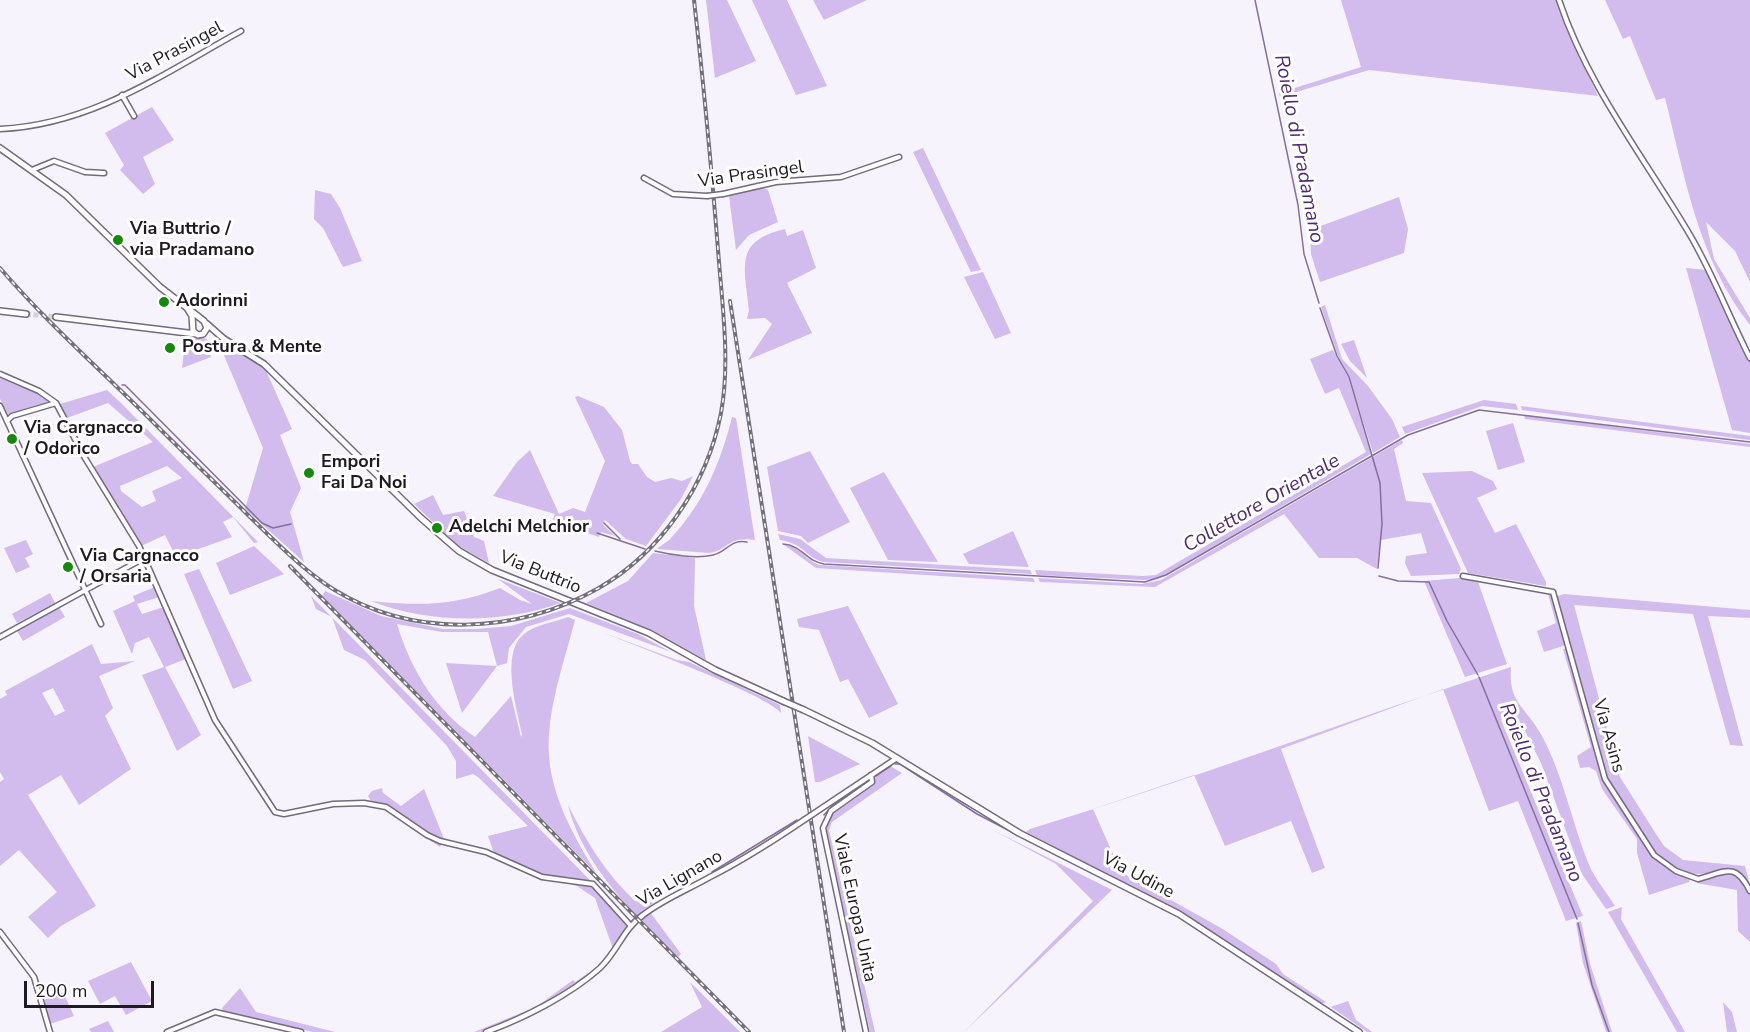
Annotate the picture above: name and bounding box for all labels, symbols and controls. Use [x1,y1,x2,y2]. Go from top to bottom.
street label: Via Prasingel [123,17,227,87]
water label: Roiello di Pradamano [1268,53,1328,245]
street label: Via Prasingel [697,157,805,193]
place label: Via Buttrio / via Pradamano [130,219,254,262]
marker: Via Buttrio / via Pradamano [111,233,125,247]
place label: Adorinni [176,291,248,313]
marker: Adorinni [157,295,171,309]
place label: Postura & Mente [182,337,322,359]
marker: Postura & Mente [163,341,177,355]
place label: Via Cargnacco / Odorico [24,418,143,460]
marker: Via Cargnacco / Odorico [5,432,19,446]
water label: Collettore Orientale [1179,449,1345,559]
place label: Empori Fai Da Noi [321,452,407,494]
marker: Empori Fai Da Noi [302,466,316,480]
place label: Adelchi Melchior [449,517,589,539]
marker: Adelchi Melchior [430,521,444,535]
place label: Via Cargnacco / Orsaria [80,546,199,588]
street label: Via Buttrio [496,547,584,599]
marker: Via Cargnacco / Orsaria [61,560,75,574]
street label: Via Asins [1587,697,1629,775]
water label: Roiello di Pradamano [1493,700,1587,886]
street label: Viale Europa Unita [828,832,880,984]
street label: Via Lignano [633,846,727,912]
street label: Via Udine [1098,848,1178,904]
scale bar [27,969,158,1007]
text: 200 m [35,979,87,1003]

